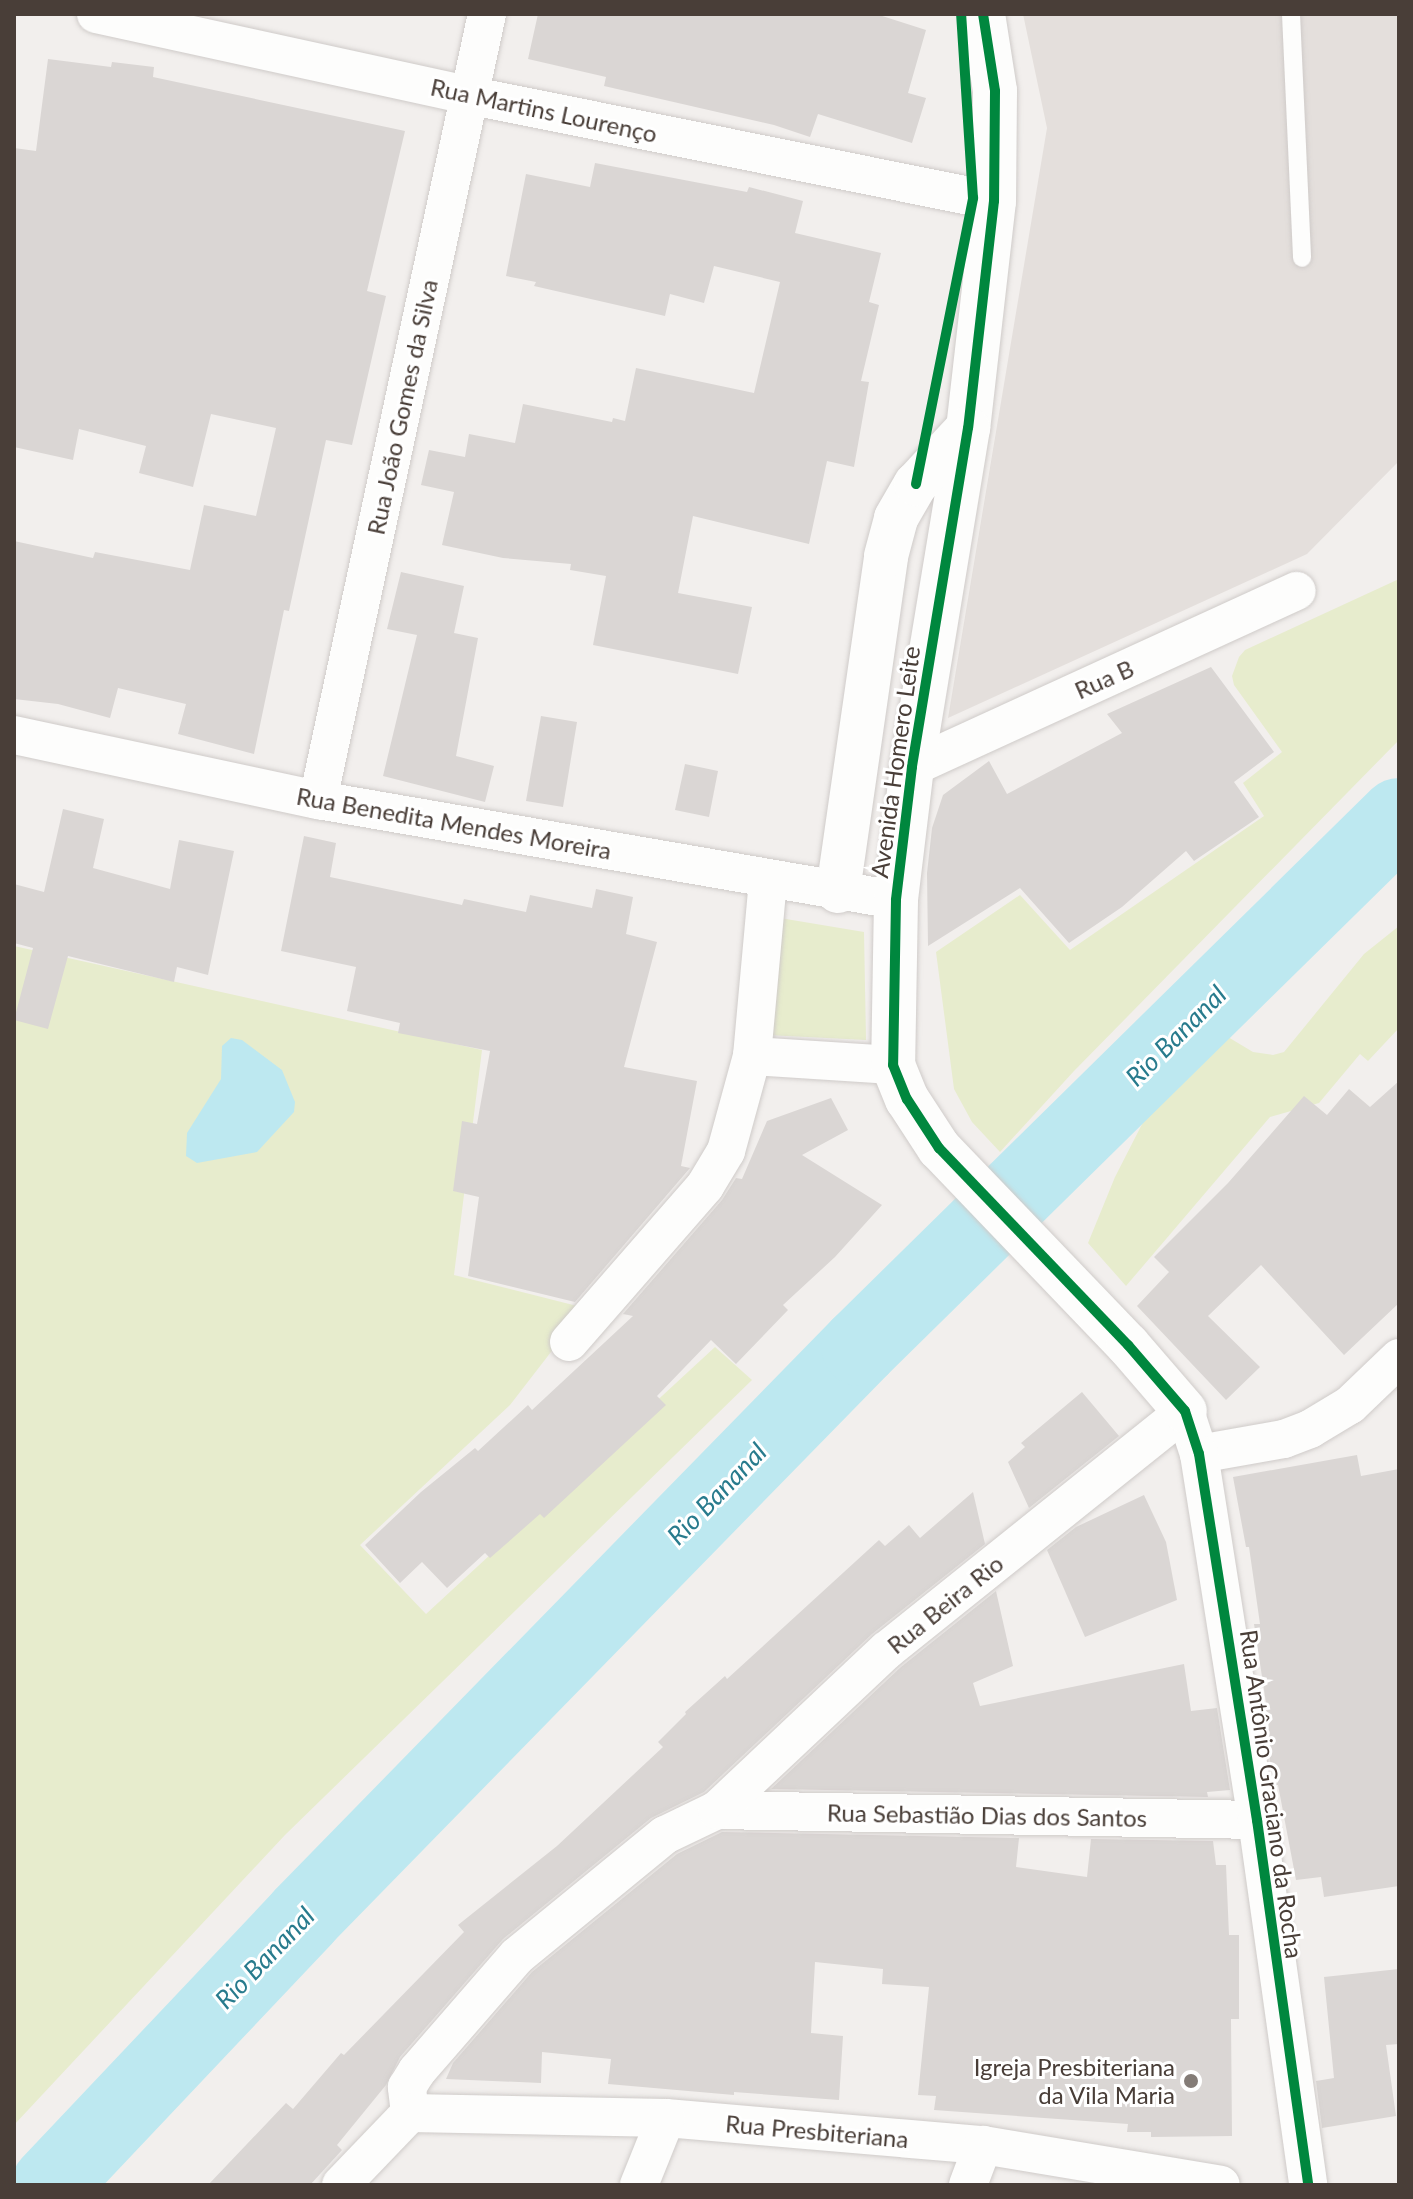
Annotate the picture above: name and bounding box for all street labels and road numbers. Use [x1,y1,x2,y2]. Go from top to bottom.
street label: Rua Martins Lourenço [428,72,660,148]
street label: Rua João Gomes da Silva [361,276,443,538]
street label: Avenida Homero Leite [864,644,926,880]
street label: Rua B [1070,653,1138,705]
street label: Rua Benedita Mendes Moreira [294,781,614,865]
street label: Rua Beira Rio [881,1549,1009,1659]
street label: Rua Antônio Graciano da Rocha [1235,1627,1309,1961]
street label: Rua Sebastião Dias dos Santos [827,1798,1147,1832]
street label: Rua Presbiteriana [724,2109,910,2153]

